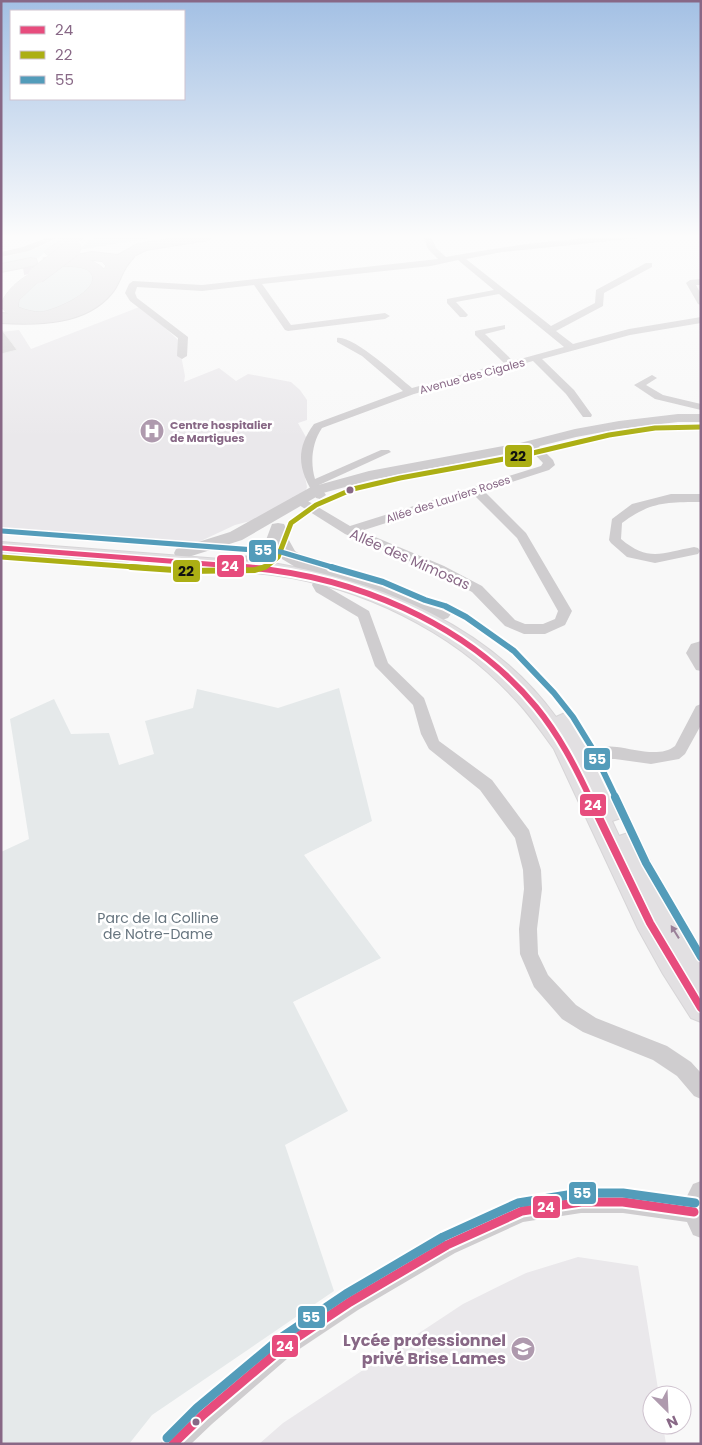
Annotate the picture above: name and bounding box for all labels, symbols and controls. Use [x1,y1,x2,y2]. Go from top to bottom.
legend [10,10,185,100]
text: 24 [55,19,73,40]
text: 22 [55,44,72,65]
text: 55 [55,69,74,90]
street label: Avenue des Cigales [418,354,527,398]
place label: Centre hospitalier de Martigues [170,417,272,446]
hospital icon: Centre hospitalier de Martigues [139,418,165,444]
line badge: 22 [504,444,533,468]
text: 22 [510,446,526,466]
street label: Allée des Lauriers Roses [384,471,513,527]
unlabelled marker [345,485,355,495]
street label: Allée des Mimosas [347,524,473,594]
line badge: 55 [248,539,277,563]
text: 55 [254,540,272,560]
line badge: 24 [216,554,245,578]
text: 24 [221,556,239,576]
line badge: 22 [172,559,201,583]
text: 22 [178,561,194,581]
line badge: 55 [583,747,611,771]
text: 55 [588,749,606,769]
line badge: 24 [579,793,607,817]
text: 24 [584,795,602,815]
park label: Parc de la Colline de Notre-Dame [97,908,219,944]
one-way arrow [670,926,679,939]
line badge: 55 [568,1181,597,1205]
text: 55 [573,1183,591,1203]
line badge: 24 [532,1195,561,1219]
text: 24 [537,1197,555,1217]
line badge: 55 [297,1305,326,1329]
text: 55 [302,1307,320,1327]
place label: Lycée professionnel privé Brise Lames [343,1329,506,1370]
line badge: 24 [271,1334,299,1358]
text: 24 [276,1336,294,1356]
school or university icon: Lycée professionnel privé Brise Lames [510,1336,536,1362]
north arrow [642,1385,692,1435]
text: N [663,1411,681,1433]
unlabelled marker [191,1417,201,1427]

